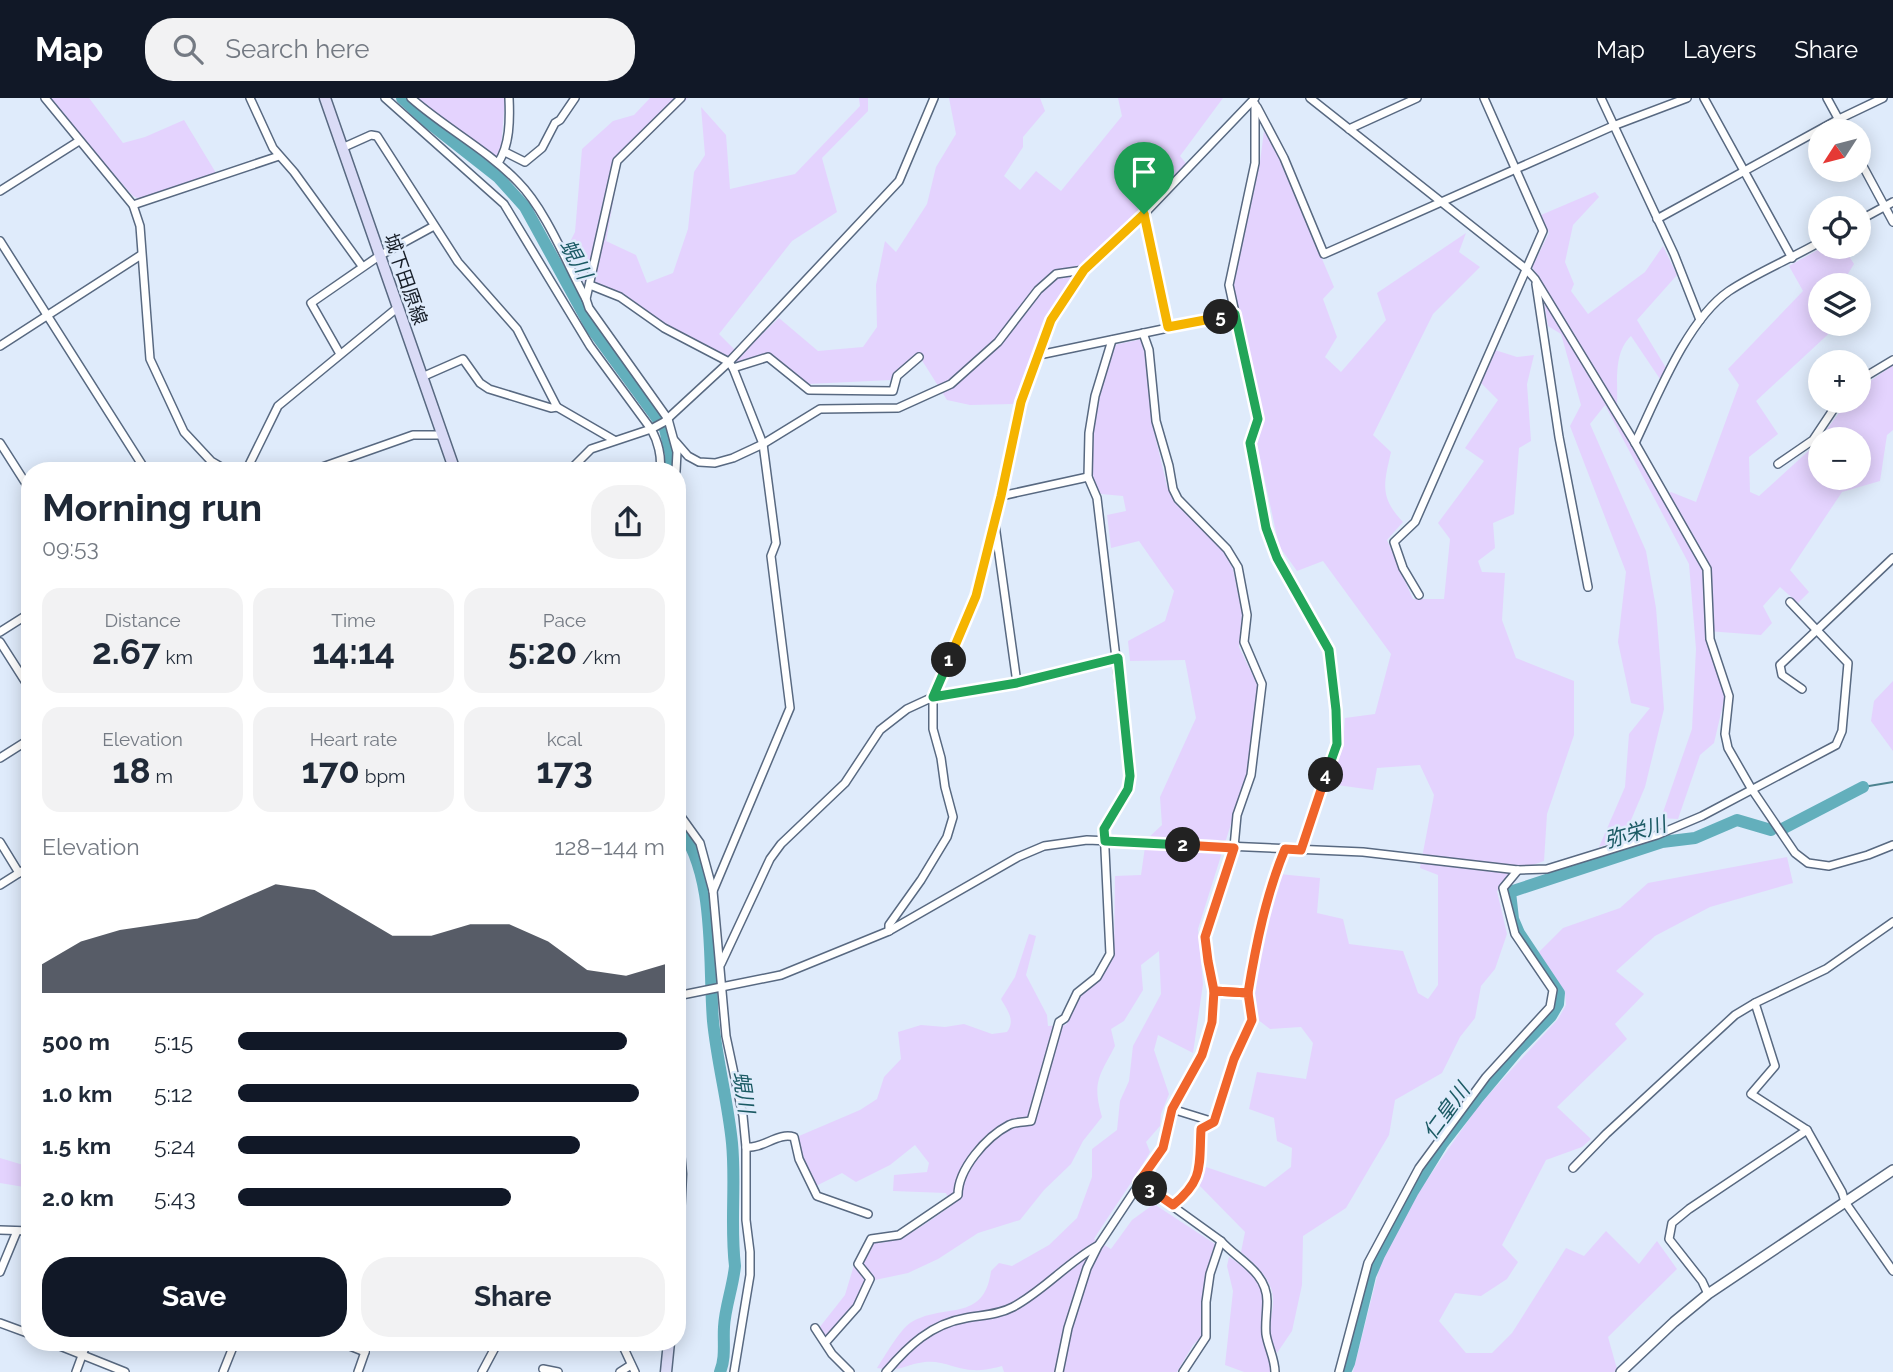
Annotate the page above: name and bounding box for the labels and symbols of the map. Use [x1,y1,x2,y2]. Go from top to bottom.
north arrow [1808,119,1871,182]
pin [1114,142,1174,214]
street label: 城下田原線 [380,230,432,328]
water label: 蜆川 [555,235,598,285]
pin: 5 [1204,300,1238,334]
pin: 1 [932,642,967,678]
pin: 4 [1308,758,1344,792]
water label: 弥栄川 [1601,811,1671,853]
pin: 2 [1166,828,1200,862]
water label: 蜆川 [728,1069,760,1117]
water label: 仁皇川 [1417,1077,1476,1144]
pin: 3 [1132,1172,1168,1206]

